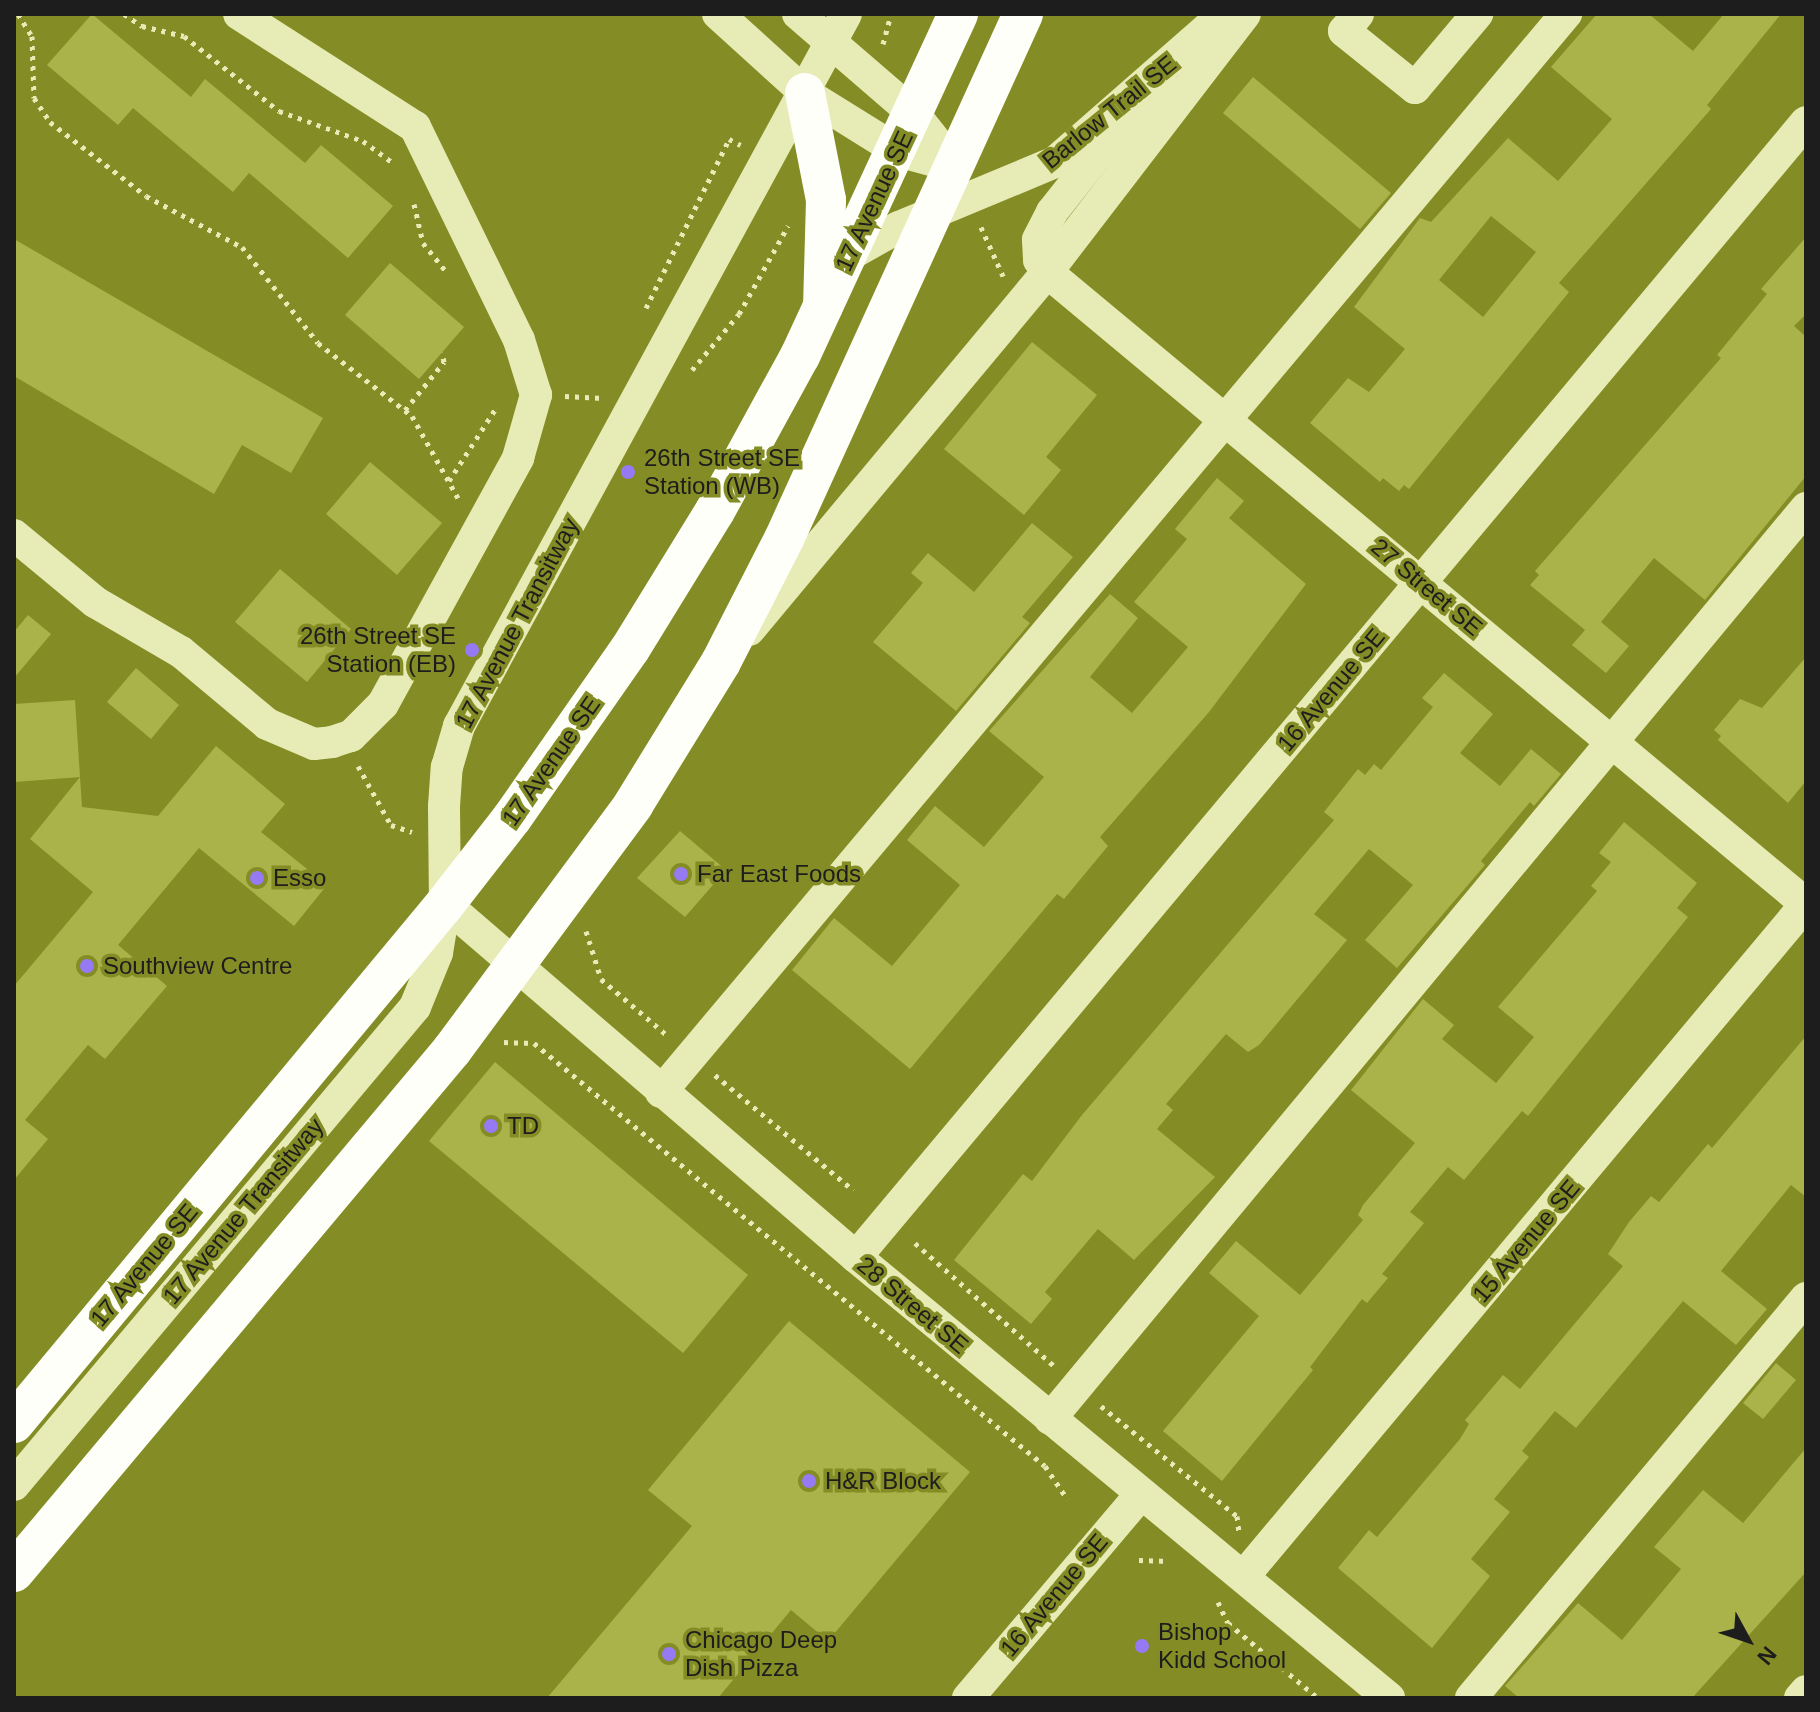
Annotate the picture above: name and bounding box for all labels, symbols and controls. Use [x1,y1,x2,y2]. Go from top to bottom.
street label: Barlow Trail SE [1036,49,1182,175]
street label: 17 Avenue SE [829,126,919,276]
place label: 26th Street SE Station (WB) [644,444,800,500]
marker: 26th Street SE Station (WB) [619,463,637,481]
street label: 17 Avenue Transitway [449,512,585,734]
street label: 27 Street SE [1366,532,1488,642]
place label: 26th Street SE Station (EB) [300,622,456,678]
street label: 16 Avenue SE [1271,622,1391,758]
marker: 26th Street SE Station (EB) [463,641,481,659]
street label: 17 Avenue SE [495,690,607,832]
place label: Far East Foods [697,860,861,888]
place label: Esso [273,864,326,892]
marker: Far East Foods [672,865,690,883]
marker: Esso [248,869,266,887]
place label: Southview Centre [103,952,292,980]
marker: Southview Centre [78,957,96,975]
street label: 17 Avenue Transitway [156,1111,330,1311]
place label: TD [507,1112,539,1140]
marker: TD [482,1117,500,1135]
street label: 15 Avenue SE [1466,1173,1586,1309]
street label: 17 Avenue SE [84,1197,204,1333]
street label: 28 Street SE [852,1250,974,1360]
place label: H&R Block [825,1467,941,1495]
marker: H&R Block [800,1472,818,1490]
street label: 16 Avenue SE [994,1527,1114,1663]
north arrow [1708,1600,1788,1680]
place label: Bishop Kidd School [1158,1618,1286,1674]
place label: Chicago Deep Dish Pizza [685,1626,837,1682]
marker: Bishop Kidd School [1133,1637,1151,1655]
text: N [1752,1642,1781,1670]
marker: Chicago Deep Dish Pizza [660,1645,678,1663]

